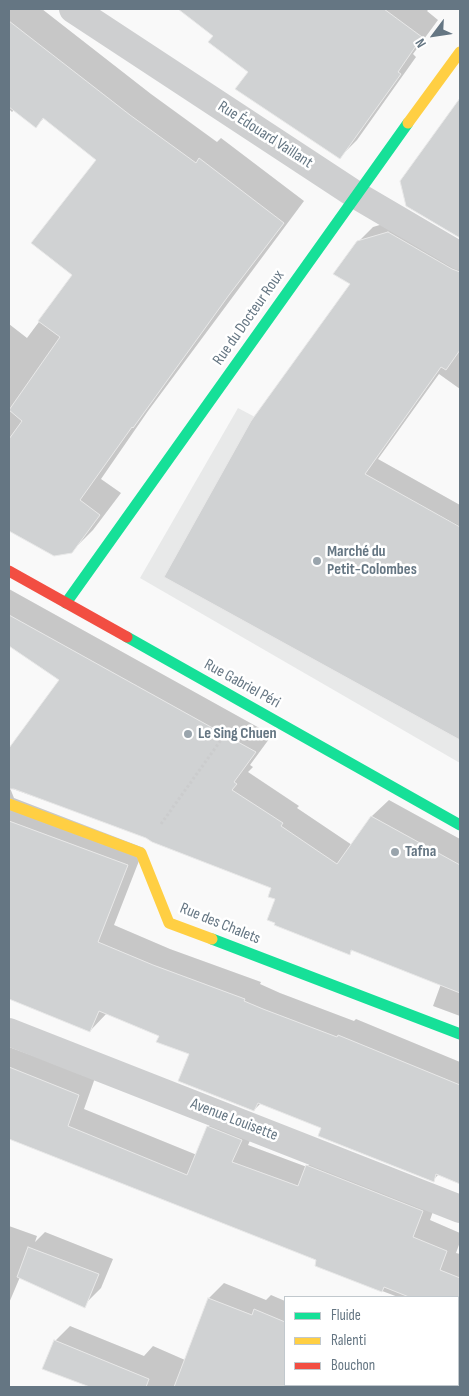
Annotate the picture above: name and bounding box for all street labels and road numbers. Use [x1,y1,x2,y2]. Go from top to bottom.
street label: Rue Édouard Vaillant [214,97,316,173]
street label: Rue du Docteur Roux [209,267,289,369]
street label: Rue Gabriel Péri [201,655,283,713]
street label: Rue des Chalets [177,899,263,949]
street label: Avenue Louisette [188,1095,280,1145]

